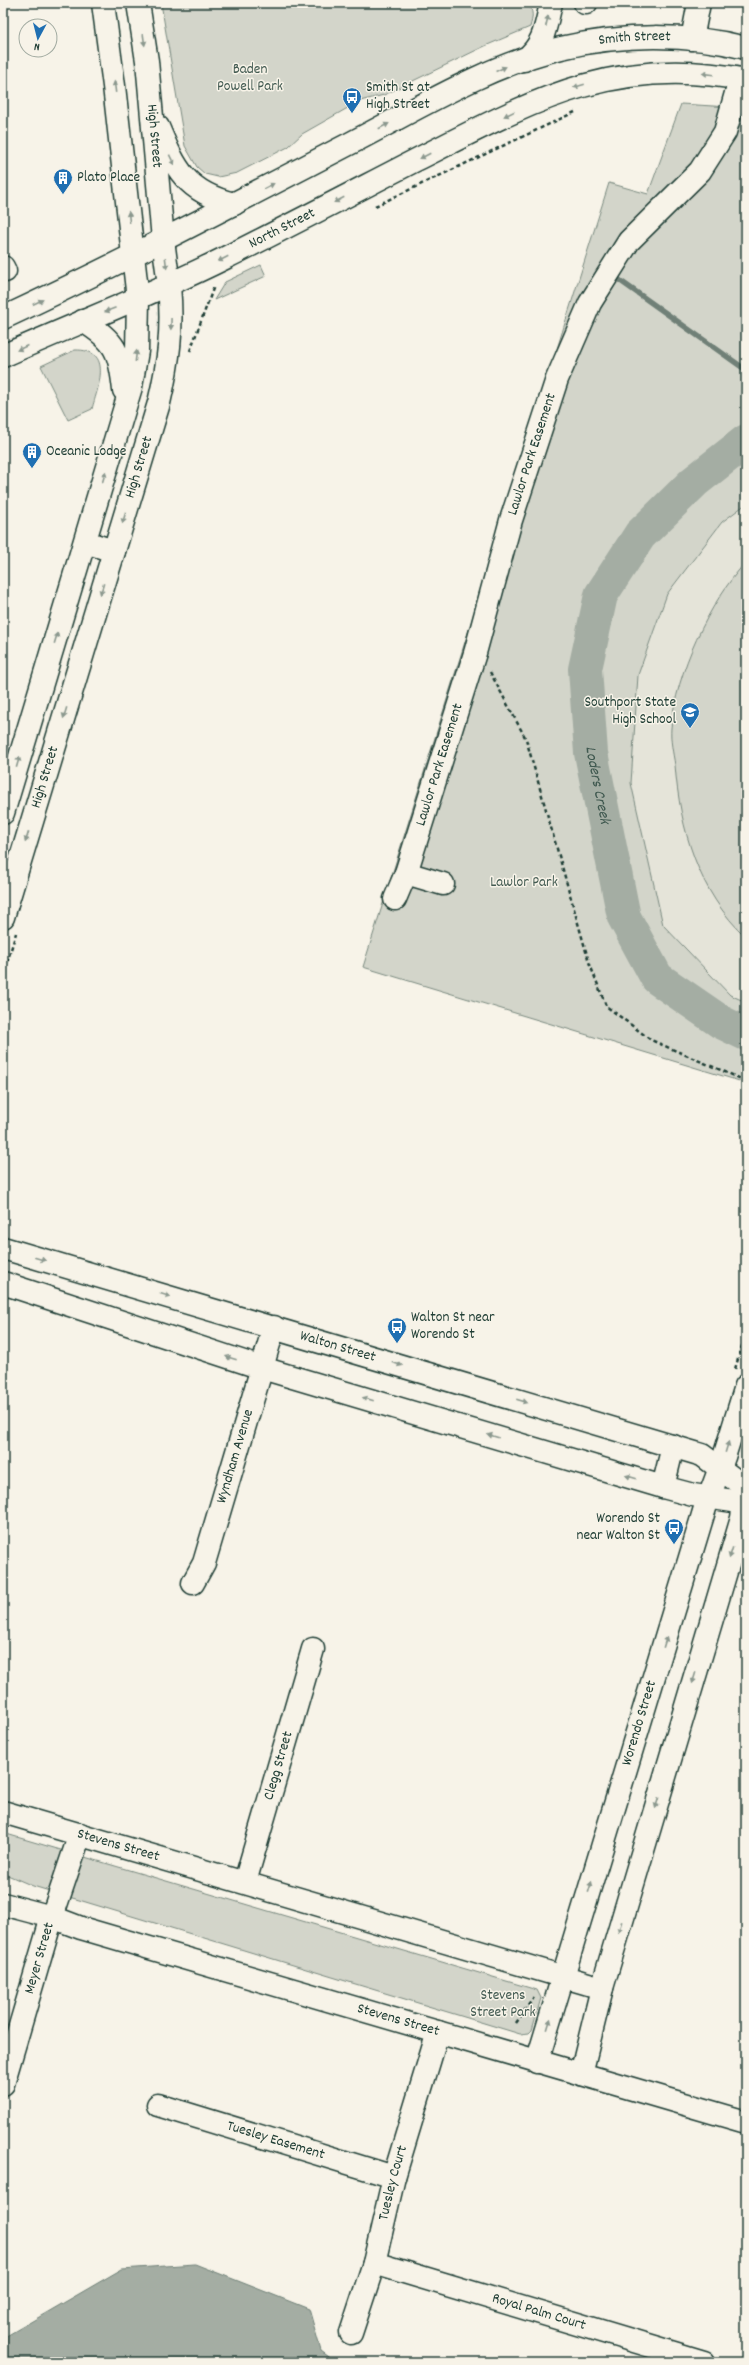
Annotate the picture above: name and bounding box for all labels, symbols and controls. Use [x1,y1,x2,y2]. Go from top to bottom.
one-way arrow [544,15,550,27]
north arrow [18,18,58,58]
street label: Smith Street [597,26,671,52]
one-way arrow [141,34,147,46]
text: N [33,38,41,54]
park label: Baden Powell Park [217,59,283,98]
one-way arrow [495,65,507,71]
one-way arrow [701,71,714,77]
place label: Smith St at High Street [366,77,430,116]
one-way arrow [111,81,118,94]
one-way arrow [573,83,585,89]
bus stop icon: Smith St at High Street [341,86,363,114]
street label: High Street [140,103,168,169]
one-way arrow [504,111,515,117]
one-way arrow [378,123,390,130]
one-way arrow [419,153,431,159]
one-way arrow [169,154,175,166]
building icon: Plato Place [52,167,74,195]
place label: Plato Place [77,167,141,189]
one-way arrow [263,183,274,189]
one-way arrow [333,197,345,203]
street label: North Street [245,203,320,255]
one-way arrow [126,211,133,223]
one-way arrow [217,256,229,262]
one-way arrow [163,257,169,269]
one-way arrow [33,299,44,305]
one-way arrow [104,308,116,314]
one-way arrow [168,318,174,331]
one-way arrow [16,345,27,351]
one-way arrow [133,350,140,362]
street label: Lawlor Park Easement [502,390,563,518]
street label: High Street [120,433,159,501]
building icon: Oceanic Lodge [21,441,43,469]
place label: Oceanic Lodge [46,441,127,463]
one-way arrow [101,471,107,483]
one-way arrow [121,512,127,524]
one-way arrow [99,583,105,595]
one-way arrow [53,631,59,643]
place label: Southport State High School [584,692,676,731]
street label: Lawlor Park Easement [410,700,470,829]
school or university icon: Southport State High School [679,701,701,729]
one-way arrow [62,707,68,719]
street label: High Street [26,743,65,811]
water label: Loders Creek [579,745,617,827]
one-way arrow [15,756,21,768]
one-way arrow [24,832,30,844]
park label: Lawlor Park [490,872,558,894]
one-way arrow [35,1256,47,1262]
one-way arrow [159,1292,171,1298]
place label: Walton St near Worendo St [411,1307,495,1346]
bus stop icon: Walton St near Worendo St [386,1316,408,1344]
street label: Walton Street [297,1325,379,1369]
one-way arrow [224,1354,236,1360]
one-way arrow [391,1361,403,1367]
one-way arrow [362,1396,374,1402]
one-way arrow [516,1398,528,1404]
street label: Wyndham Avenue [211,1406,260,1506]
one-way arrow [487,1433,499,1439]
one-way arrow [724,1441,730,1453]
one-way arrow [625,1474,637,1480]
place label: Worendo St near Walton St [576,1508,660,1547]
bus stop icon: Worendo St near Walton St [663,1517,685,1545]
one-way arrow [728,1548,734,1560]
one-way arrow [662,1635,668,1647]
one-way arrow [691,1672,697,1684]
street label: Worendo Street [616,1677,663,1769]
street label: Clegg Street [258,1728,299,1803]
one-way arrow [654,1797,660,1809]
street label: Stevens Street [74,1823,162,1868]
one-way arrow [587,1880,593,1892]
street label: Meyer Street [19,1919,61,1997]
one-way arrow [617,1922,623,1934]
park label: Stevens Street Park [470,1985,536,2024]
street label: Stevens Street [354,1998,442,2043]
one-way arrow [546,2018,552,2030]
street label: Tuesley Easement [224,2116,328,2166]
street label: Tuesley Court [373,2142,414,2223]
street label: Royal Palm Court [489,2288,589,2337]

